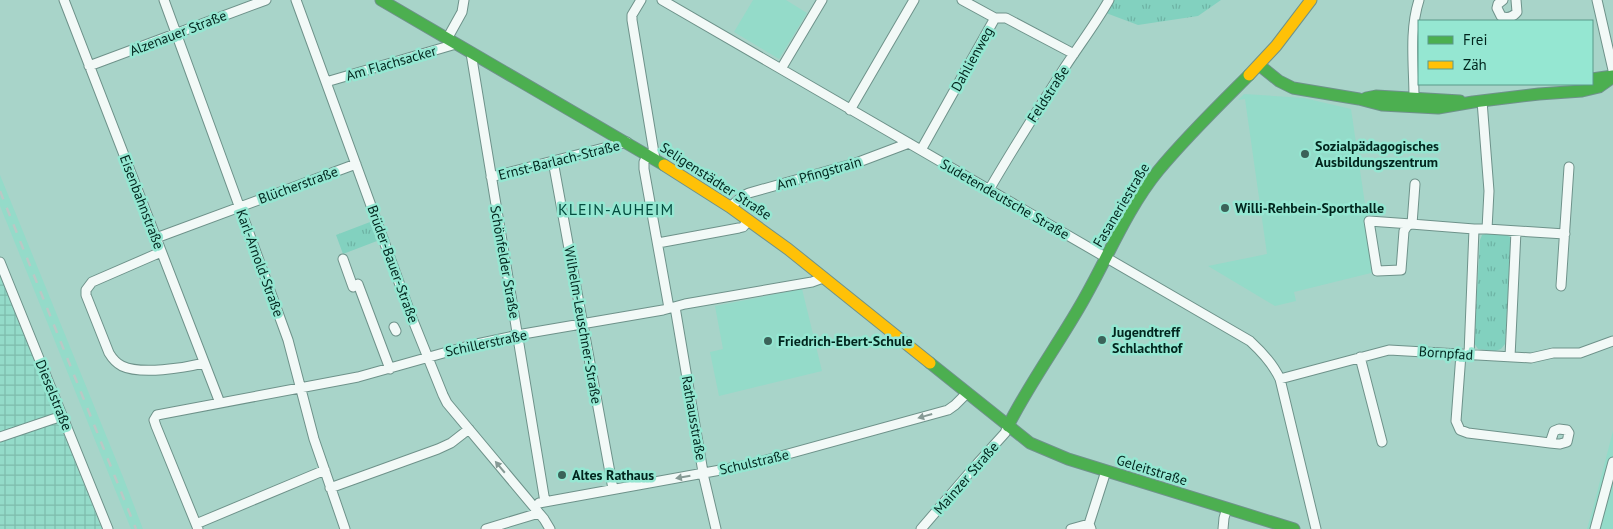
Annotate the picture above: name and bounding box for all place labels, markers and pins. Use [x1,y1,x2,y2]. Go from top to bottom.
place label: Sozialpädagogisches Ausbildungszentrum [1315,137,1439,171]
marker: Sozialpädagogisches Ausbildungszentrum [1299,148,1311,160]
place label: Willi-Rehbein-Sporthalle [1235,199,1384,217]
marker: Willi-Rehbein-Sporthalle [1219,202,1231,214]
place label: Jugendtreff Schlachthof [1111,323,1184,357]
place label: Friedrich-Ebert-Schule [778,332,913,350]
marker: Jugendtreff Schlachthof [1096,334,1108,346]
marker: Friedrich-Ebert-Schule [762,335,774,347]
place label: Altes Rathaus [572,466,654,484]
marker: Altes Rathaus [556,469,568,481]

